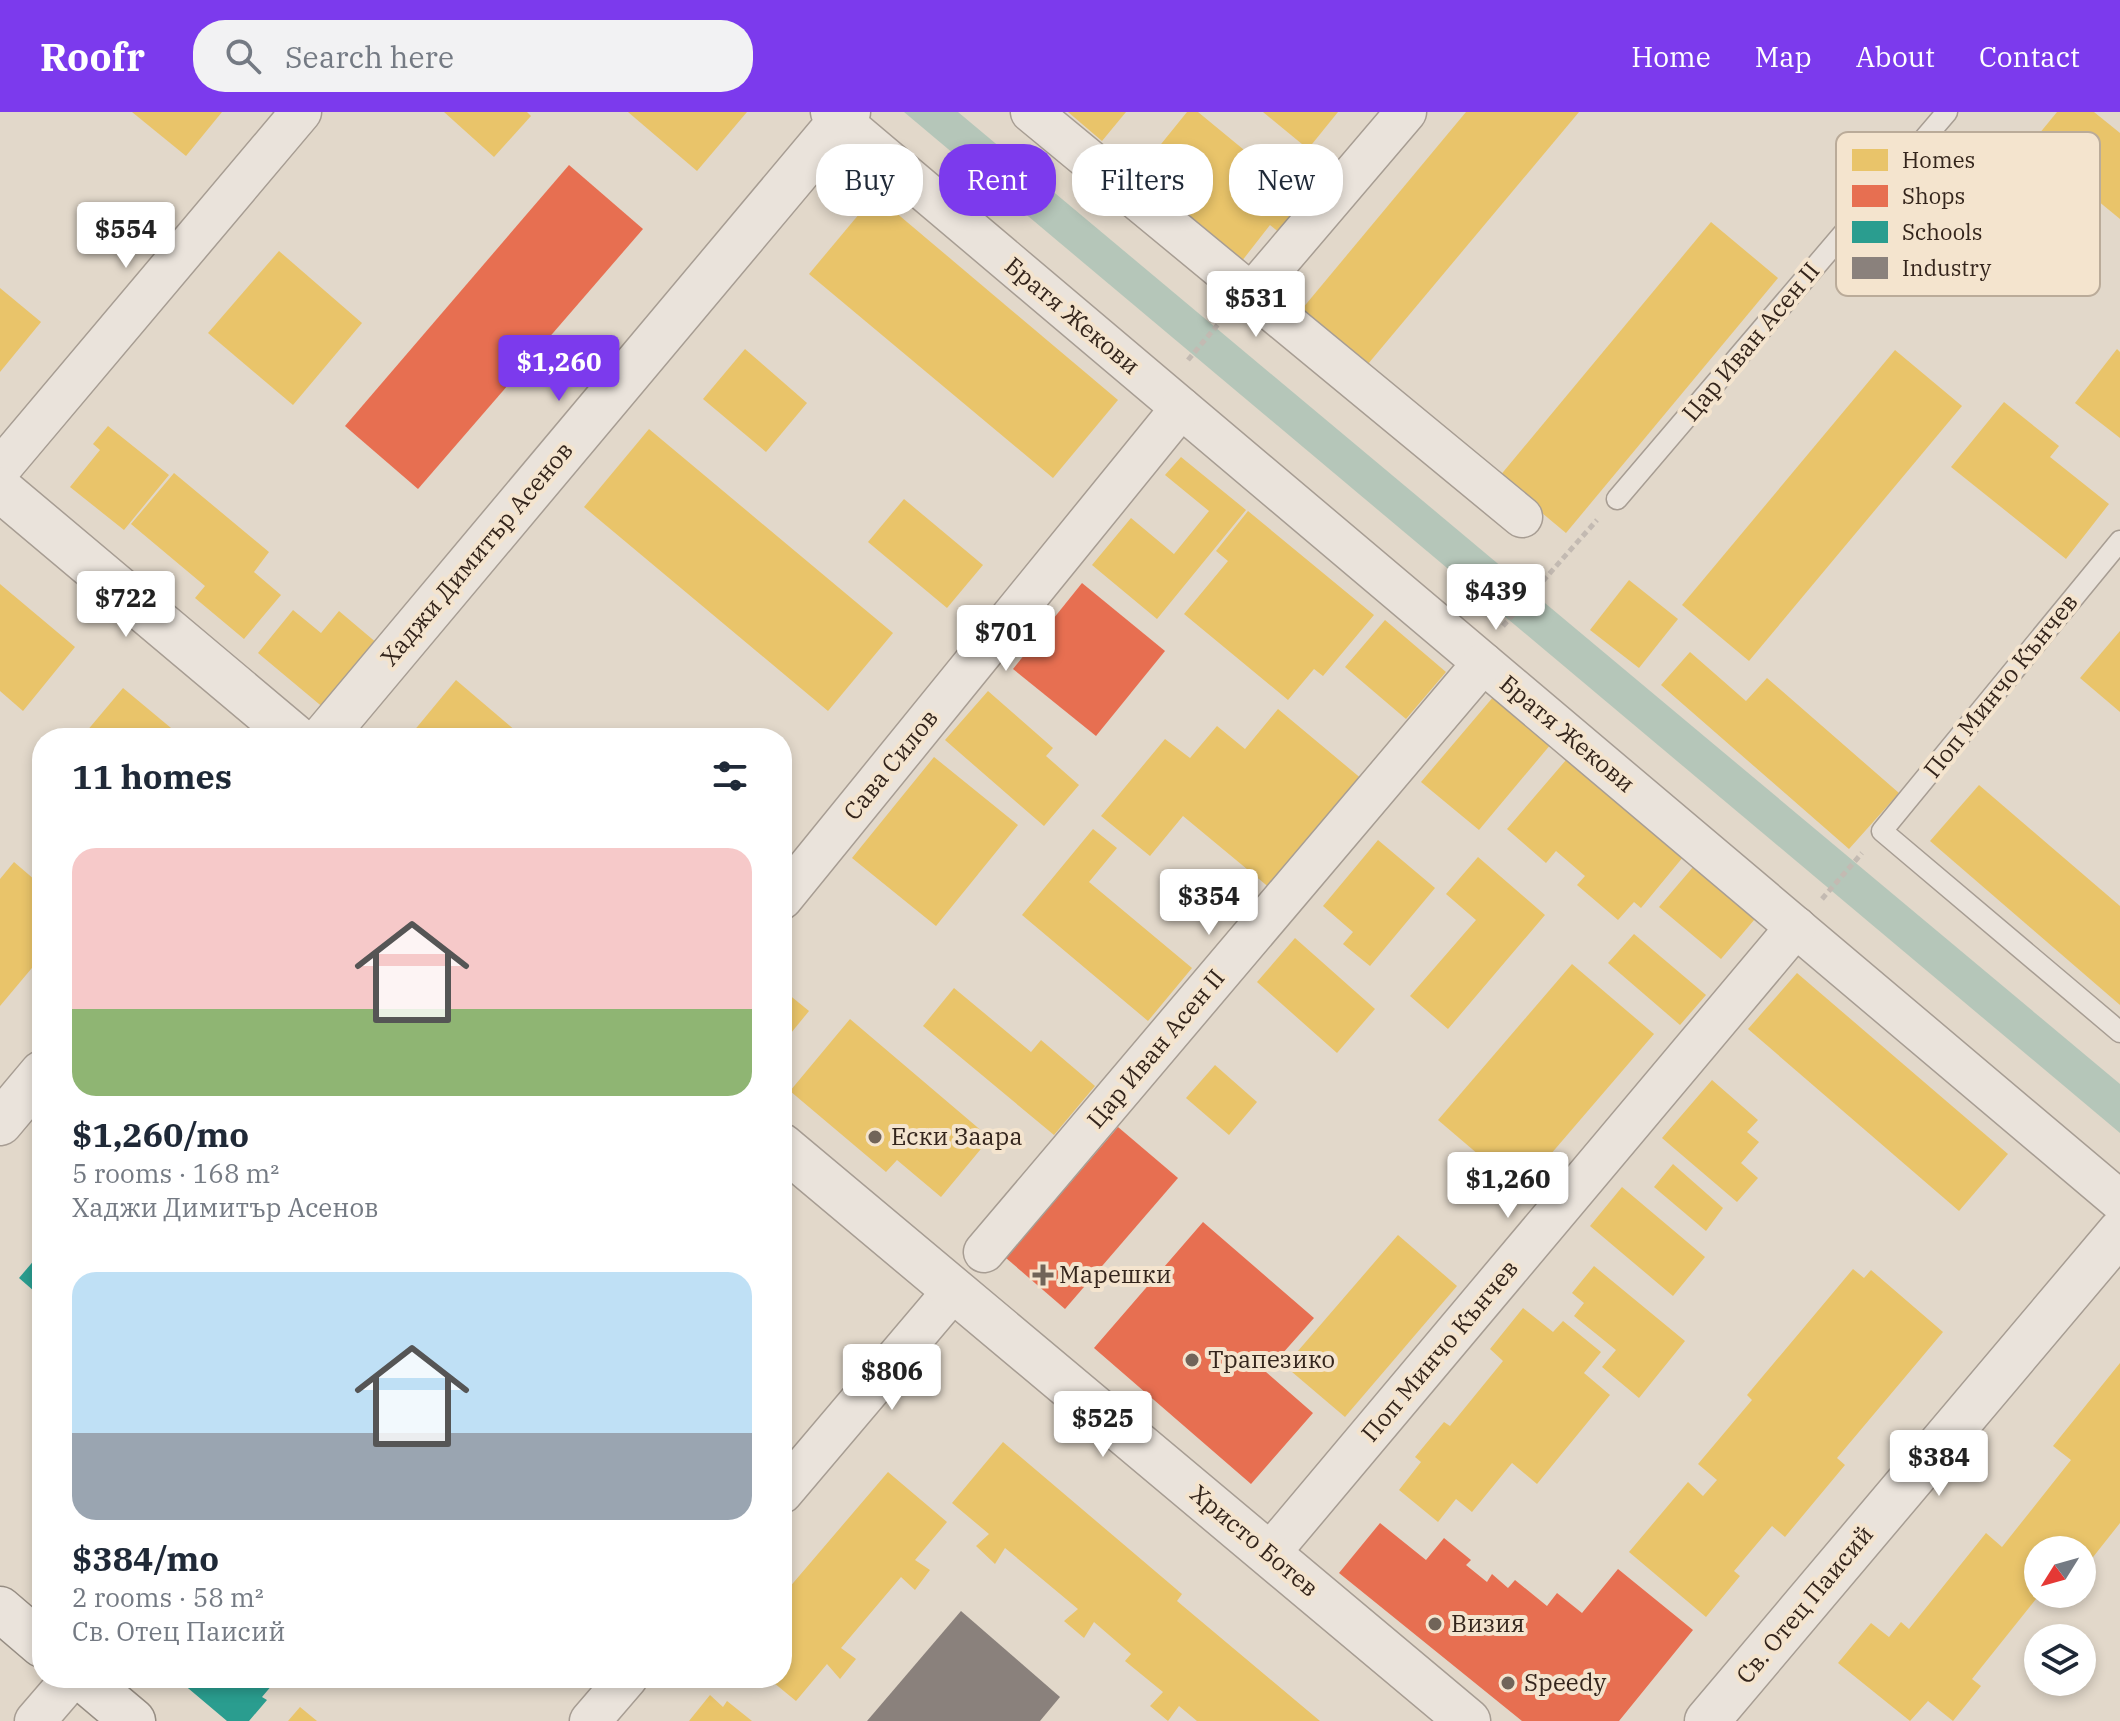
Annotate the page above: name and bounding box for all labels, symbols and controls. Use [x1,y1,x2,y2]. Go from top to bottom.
search box [193,20,753,92]
text: Roofr [40,32,145,81]
icon: search [221,34,265,78]
text: Search here [285,37,454,76]
text: Home [1631,38,1711,75]
text: Map [1755,38,1812,75]
text: About [1856,38,1935,75]
text: Contact [1979,38,2080,75]
legend [1836,132,2100,296]
chip: Buy [816,144,923,216]
chip: Rent [939,144,1056,216]
chip: Filters [1072,144,1213,216]
chip: New [1229,144,1343,216]
text: Homes [1902,145,1975,174]
text: Shops [1902,181,1965,210]
pin: $554 [79,202,173,270]
text: $554 [95,211,157,245]
text: Schools [1902,217,1982,246]
street label: Братя Жекови [998,249,1147,381]
text: Industry [1902,253,1991,282]
street label: Цар Иван Асен II [1674,255,1826,428]
pin: $531 [1209,271,1303,339]
text: $531 [1225,280,1287,314]
pin: $1,260 [494,335,624,403]
text: $1,260 [516,344,602,378]
street label: Хаджи Димитър Асенов [373,435,579,672]
pin: $439 [1449,564,1543,632]
pin: $722 [79,571,173,639]
text: $439 [1465,573,1527,607]
text: $722 [95,580,157,614]
street label: Поп Минчо Кънчев [1916,587,2084,784]
pin: $701 [959,605,1053,673]
text: $701 [975,614,1037,648]
street label: Братя Жекови [1493,667,1642,799]
street label: Сава Силов [836,702,945,826]
text: 11 homes [72,754,232,798]
icon: filters [708,754,752,798]
pin: $354 [1162,869,1256,937]
text: $354 [1178,878,1240,912]
icon: home [340,900,484,1044]
street label: Цар Иван Асен II [1079,962,1231,1135]
text: $1,260/mo [72,1112,249,1156]
place label: Ески Заара [891,1120,1023,1152]
marker: Ески Заара [866,1128,884,1146]
pin: $1,260 [1443,1152,1573,1220]
text: 5 rooms · 168 m² [72,1156,279,1190]
text: $1,260 [1465,1161,1551,1195]
text: Хаджи Димитър Асенов [72,1190,379,1224]
street label: Поп Минчо Кънчев [1354,1253,1525,1448]
place label: Марешки [1059,1258,1172,1290]
marker: Марешки [1034,1266,1052,1284]
icon: home [340,1324,484,1468]
place label: Трапезико [1208,1343,1335,1375]
pin: $806 [845,1344,939,1412]
marker: Трапезико [1183,1351,1201,1369]
text: $806 [861,1353,923,1387]
pin: $525 [1056,1391,1150,1459]
text: $525 [1072,1400,1134,1434]
pin: $384 [1892,1430,1986,1498]
text: $384 [1908,1439,1970,1473]
street label: Христо Ботев [1184,1477,1325,1603]
street label: Св. Отец Паисий [1729,1519,1880,1690]
text: $384/mo [72,1536,219,1580]
north arrow [2024,1536,2096,1608]
map controls [2024,1536,2096,1696]
text: 2 rooms · 58 m² [72,1580,264,1614]
place label: Визия [1451,1607,1525,1639]
text: Св. Отец Паисий [72,1614,285,1648]
marker: Визия [1426,1615,1444,1633]
button: layers [2024,1624,2096,1696]
place label: Speedy [1524,1666,1607,1698]
marker: Speedy [1499,1674,1517,1692]

